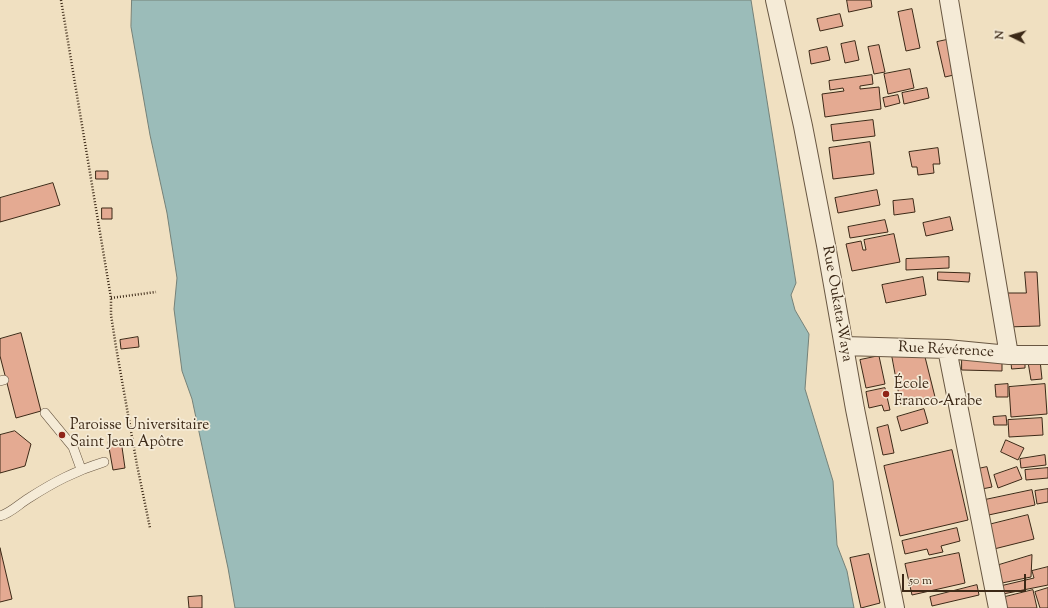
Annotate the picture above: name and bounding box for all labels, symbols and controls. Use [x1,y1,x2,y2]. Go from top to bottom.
north arrow [992,16,1032,56]
text: N [992,30,1008,40]
street label: Rue Oukata-Waya [817,245,855,363]
street label: Rue Révérence [898,340,994,362]
place label: École Franco-Arabe [894,376,982,411]
marker: École Franco-Arabe [881,389,891,399]
place label: Paroisse Universitaire Saint Jean Apôtre [70,417,209,452]
marker: Paroisse Universitaire Saint Jean Apôtre [57,430,67,440]
scale bar [904,566,1028,592]
text: 50 m [909,572,932,590]

